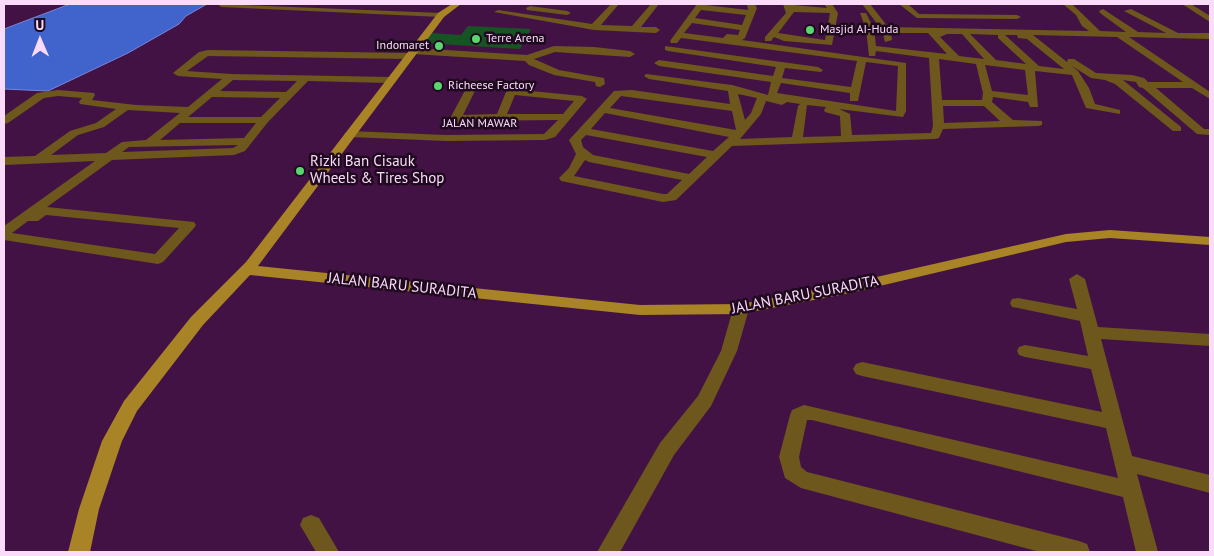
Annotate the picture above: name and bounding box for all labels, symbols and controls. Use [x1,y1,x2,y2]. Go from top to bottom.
north arrow [15,15,65,65]
text: U [35,16,44,34]
place label: Masjid AI-Huda [820,23,898,37]
marker: Masjid AI-Huda [804,24,816,36]
place label: Terre Arena [486,32,544,46]
marker: Terre Arena [470,33,482,45]
place label: Indomaret [376,39,429,53]
marker: Indomaret [433,40,445,52]
place label: Richeese Factory [448,79,534,93]
marker: Richeese Factory [432,80,444,92]
street label: JALAN MAWAR [442,117,518,131]
place label: Rizki Ban Cisauk Wheels & Tires Shop [310,153,444,188]
marker: Rizki Ban Cisauk Wheels & Tires Shop [294,165,306,177]
street label: JALAN BARU SURADITA [327,269,477,303]
street label: JALAN BARU SURADITA [730,272,880,318]

